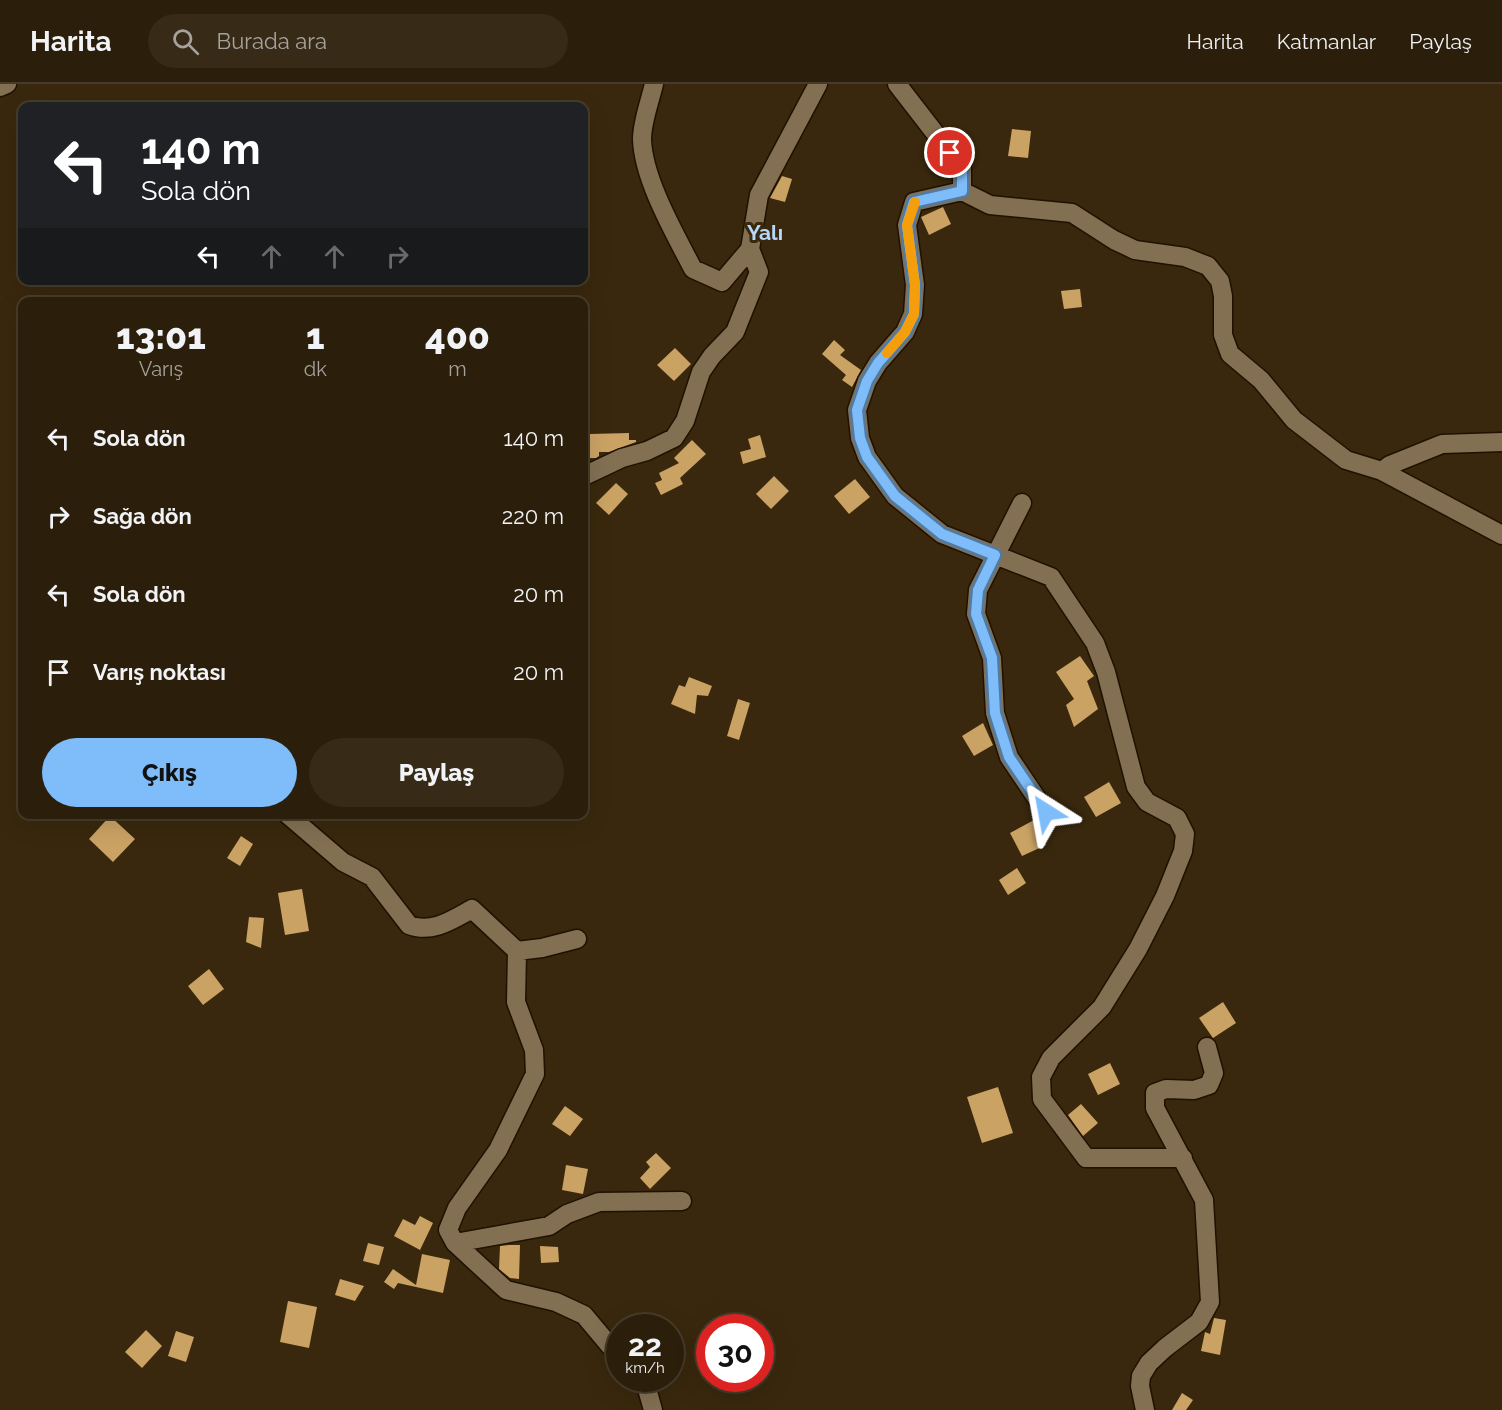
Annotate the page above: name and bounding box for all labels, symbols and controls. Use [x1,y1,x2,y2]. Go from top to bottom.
search box [148,14,568,68]
text: Harita [30,25,112,58]
icon: search [169,25,202,58]
text: Burada ara [217,28,327,54]
text: Harita [1187,29,1244,54]
text: Katmanlar [1277,29,1376,54]
text: Paylaş [1409,29,1472,54]
text: 140 m [141,125,261,174]
icon: left [42,126,120,204]
pin [924,127,975,178]
icon: arrive [933,136,966,169]
text: Sola dön [141,175,251,206]
district label: Yalı [747,220,783,245]
icon: left [192,240,225,273]
icon: ahead [255,240,288,273]
icon: ahead [318,240,351,273]
icon: right [381,240,414,273]
text: 13:01 [116,315,206,357]
text: 1 [306,315,325,357]
text: 400 [425,315,490,357]
text: Varış [139,357,183,381]
text: dk [304,357,327,381]
text: m [448,357,467,381]
icon: left [42,422,75,455]
text: Sola dön [93,425,186,451]
text: 140 m [503,425,564,451]
icon: right [42,500,75,533]
text: Sağa dön [93,503,192,529]
text: 220 m [502,503,564,529]
icon: left [42,578,75,611]
text: Sola dön [93,581,186,607]
text: 20 m [513,581,564,607]
icon: arrive [42,656,75,689]
text: Varış noktası [93,659,226,685]
text: 20 m [513,659,564,685]
button: Çıkış [42,738,297,807]
button: Paylaş [309,738,564,807]
position arrow [1014,780,1078,844]
speed limit sign: 30 [696,1314,774,1392]
text: 22 [628,1328,662,1363]
text: km/h [625,1359,665,1377]

